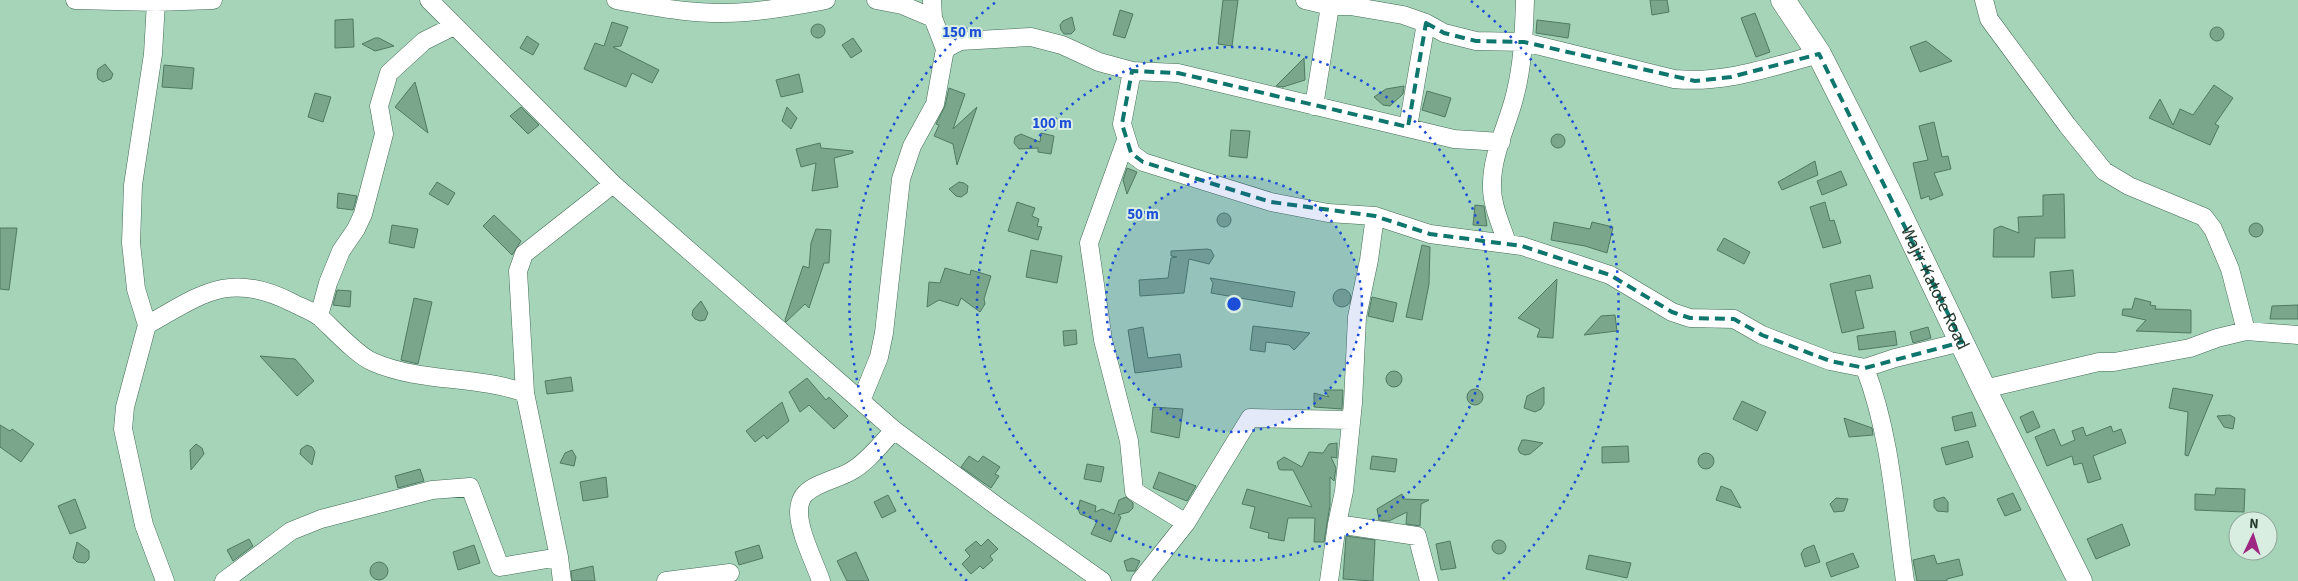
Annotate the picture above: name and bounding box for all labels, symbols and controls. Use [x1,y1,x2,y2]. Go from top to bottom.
text: 150 m [942,22,982,43]
text: 100 m [1032,113,1072,134]
text: 50 m [1127,204,1159,225]
street label: Wajir-Katote Road [1894,222,1975,354]
centre of rings [1225,295,1243,313]
north arrow [2228,511,2278,561]
text: N [2248,514,2259,534]

